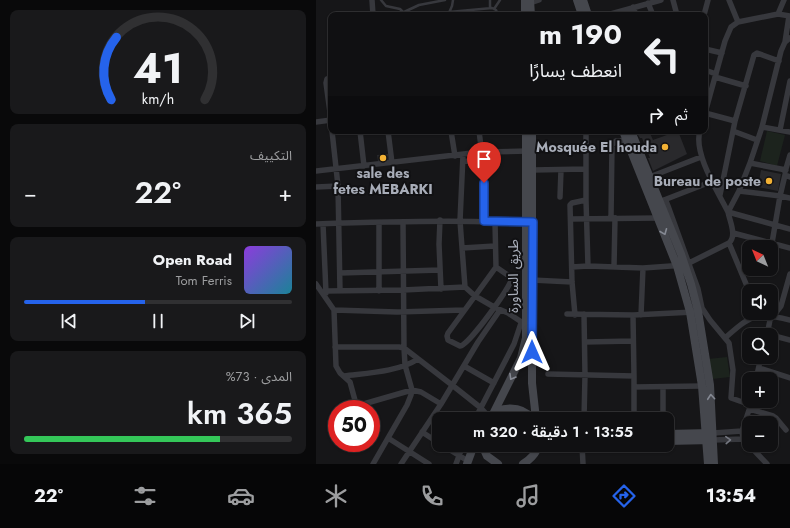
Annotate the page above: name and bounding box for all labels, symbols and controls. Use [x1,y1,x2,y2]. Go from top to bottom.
text: 190 m [539,14,622,55]
icon: left [636,28,688,80]
text: 41 [133,38,183,99]
text: انعطف يسارًا [529,58,622,84]
text: km/h [142,89,174,109]
icon: right [645,104,667,126]
text: ثم [675,104,688,126]
place label: Mosquée El houda [536,137,657,157]
pin [467,142,501,183]
marker: Mosquée El houda [660,142,670,152]
text: التكييف [250,146,292,165]
icon: arrive [473,148,495,170]
marker: sale des fetes MEBARKI [378,153,388,163]
place label: sale des fetes MEBARKI [333,163,433,199]
text: 22° [134,171,181,214]
place label: Bureau de poste [654,171,761,191]
marker: Bureau de poste [764,176,774,186]
text: − [24,177,37,209]
text: + [278,177,292,209]
one-way arrow [659,229,667,236]
street label: طريق الساورة [503,239,523,313]
north arrow [742,240,778,276]
map controls [742,240,778,452]
text: Open Road [153,249,232,271]
text: Tom Ferris [176,271,232,290]
button: sound [742,284,778,320]
icon: previous [58,310,80,332]
icon: pause [147,310,169,332]
icon: next [236,310,258,332]
button: search [742,328,778,364]
position arrow [511,331,553,373]
text: المدى · 73% [226,367,292,386]
button: + [742,372,778,408]
one-way arrow [509,373,516,380]
text: 365 km [187,392,292,435]
one-way arrow [706,394,715,400]
speed limit sign: 50 [328,400,380,452]
button: − [742,416,778,452]
text: 13:55 · 1 دقيقة · 320 m [473,421,633,443]
one-way arrow [725,435,731,444]
icon: filters [131,482,159,510]
icon: car [227,482,255,510]
icon: climate [322,482,350,510]
icon: phone [418,482,446,510]
icon: music [514,482,542,510]
icon: directions [610,482,638,510]
text: 22° [34,483,63,509]
text: 13:54 [706,483,756,509]

